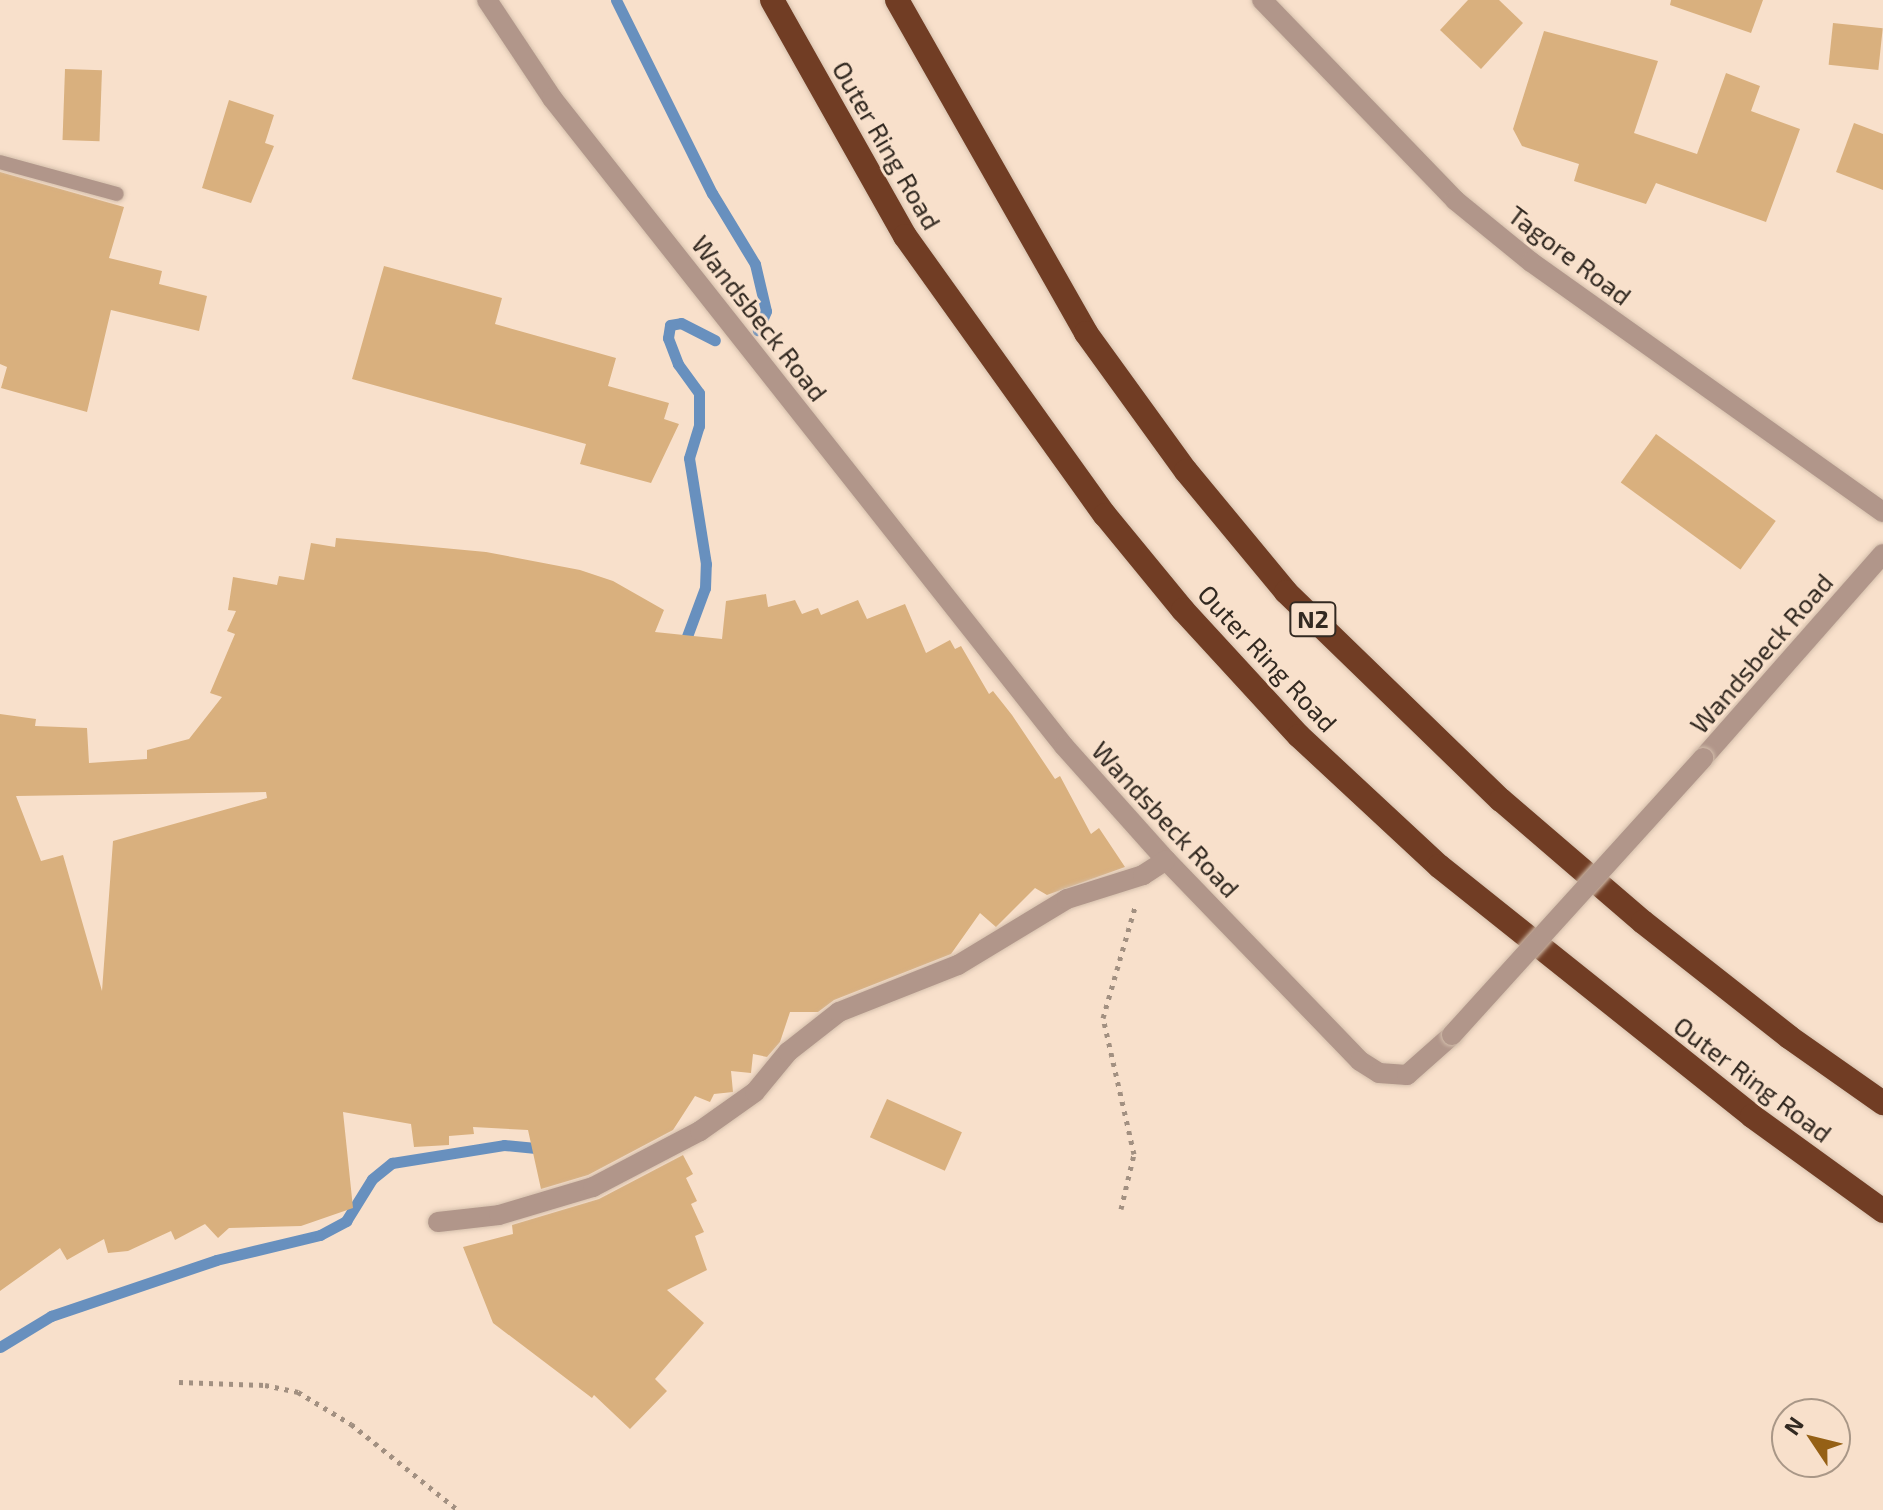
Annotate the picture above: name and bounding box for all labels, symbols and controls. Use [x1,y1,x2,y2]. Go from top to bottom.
street label: Outer Ring Road [826,55,948,235]
street label: Tagore Road [1502,199,1638,311]
street label: Wandsbeck Road [685,229,835,407]
street label: Wandsbeck Road [1683,566,1839,740]
street label: Outer Ring Road [1192,578,1344,738]
road number: N2 [1289,599,1337,639]
street label: Wandsbeck Road [1086,734,1246,904]
street label: Outer Ring Road [1668,1009,1838,1149]
north arrow [1771,1398,1851,1478]
text: N [1778,1411,1808,1439]

